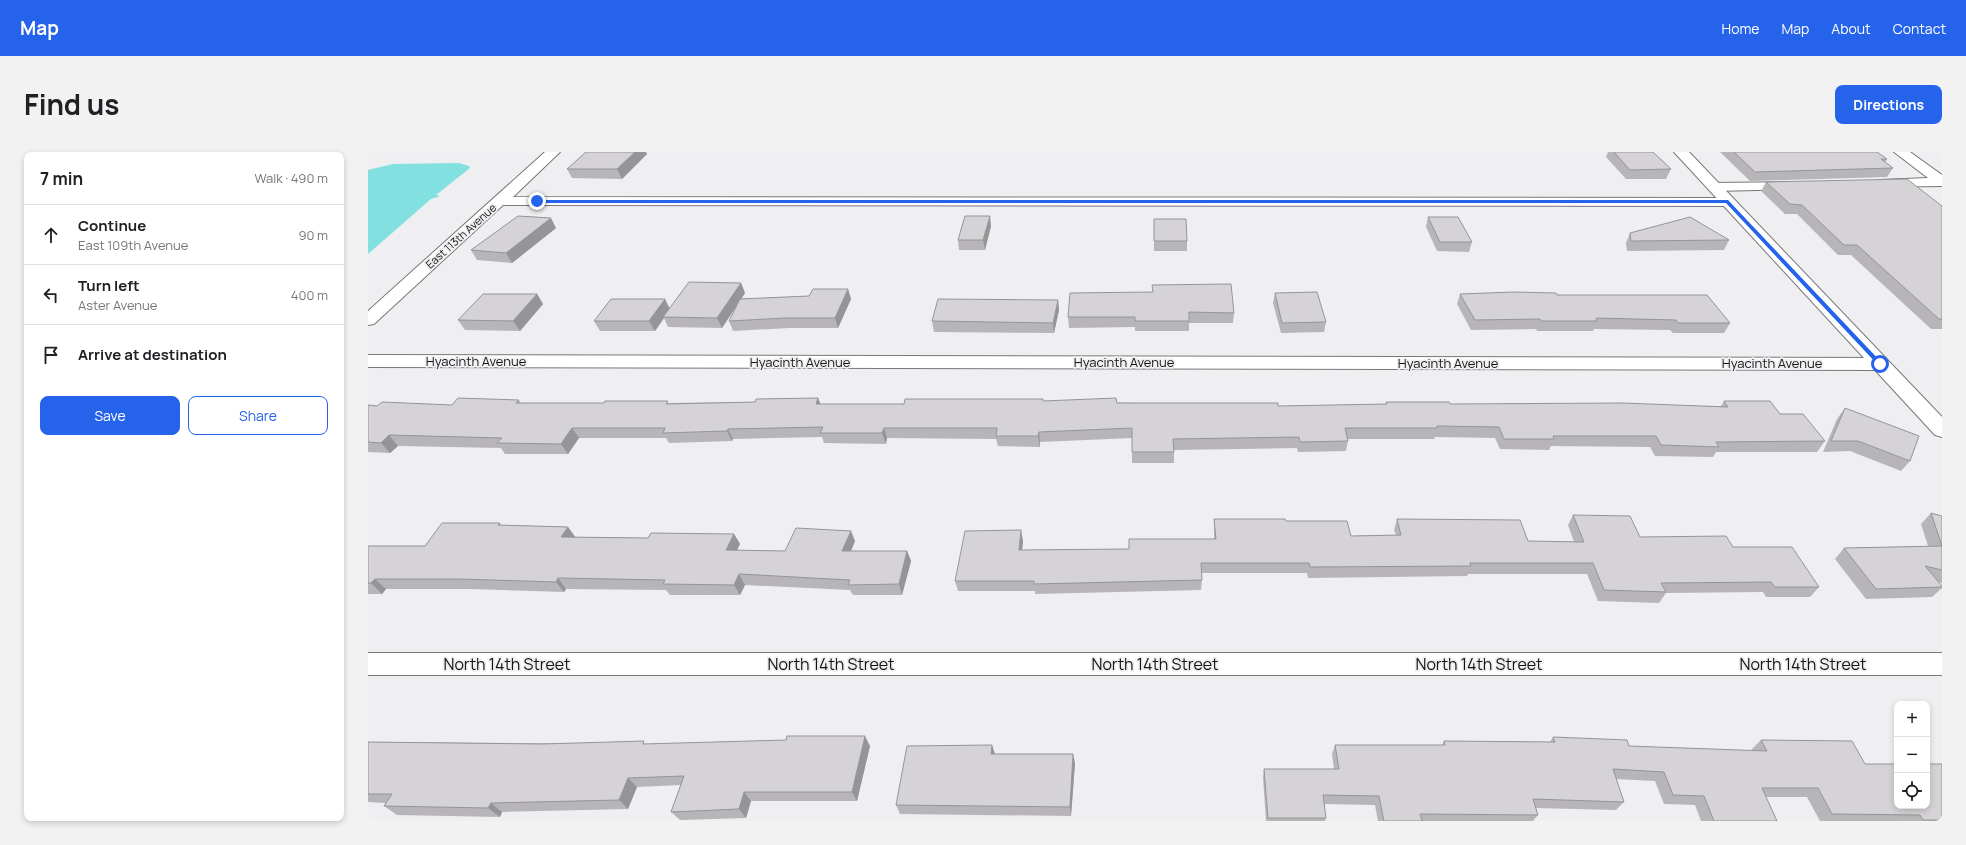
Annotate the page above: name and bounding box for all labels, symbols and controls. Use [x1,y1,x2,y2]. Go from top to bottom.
text: Map [20,15,59,41]
text: Home [1722,19,1759,38]
text: Map [1781,19,1809,38]
text: About [1831,19,1871,38]
text: Contact [1893,19,1946,38]
text: Find us [24,85,119,123]
button: Directions [1835,85,1942,124]
text: 7 min [40,167,83,190]
text: Walk · 490 m [254,169,328,187]
route end [528,192,546,210]
street label: East 113th Avenue [422,199,500,271]
text: Continue [78,215,146,236]
icon: ahead [40,224,62,246]
text: 90 m [298,226,328,244]
text: East 109th Avenue [78,236,188,254]
text: Turn left [78,275,140,296]
icon: left [40,284,62,306]
text: 400 m [291,286,328,304]
text: Aster Avenue [78,296,157,314]
icon: arrive [40,344,62,366]
text: Arrive at destination [78,344,227,365]
street label: Hyacinth Avenue [426,352,527,370]
street label: Hyacinth Avenue [750,353,851,371]
street label: Hyacinth Avenue [1074,353,1175,371]
street label: Hyacinth Avenue [1398,354,1499,372]
street label: Hyacinth Avenue [1722,354,1823,372]
route start [1871,355,1889,373]
button: Save [40,396,180,435]
button: Share [188,396,328,435]
street label: North 14th Street [443,653,571,675]
street label: North 14th Street [767,653,895,675]
street label: North 14th Street [1091,653,1219,675]
street label: North 14th Street [1415,653,1543,675]
street label: North 14th Street [1739,653,1867,675]
map controls [1894,701,1930,809]
button: + [1894,701,1930,737]
button: − [1894,737,1930,773]
button: locate [1894,773,1930,809]

